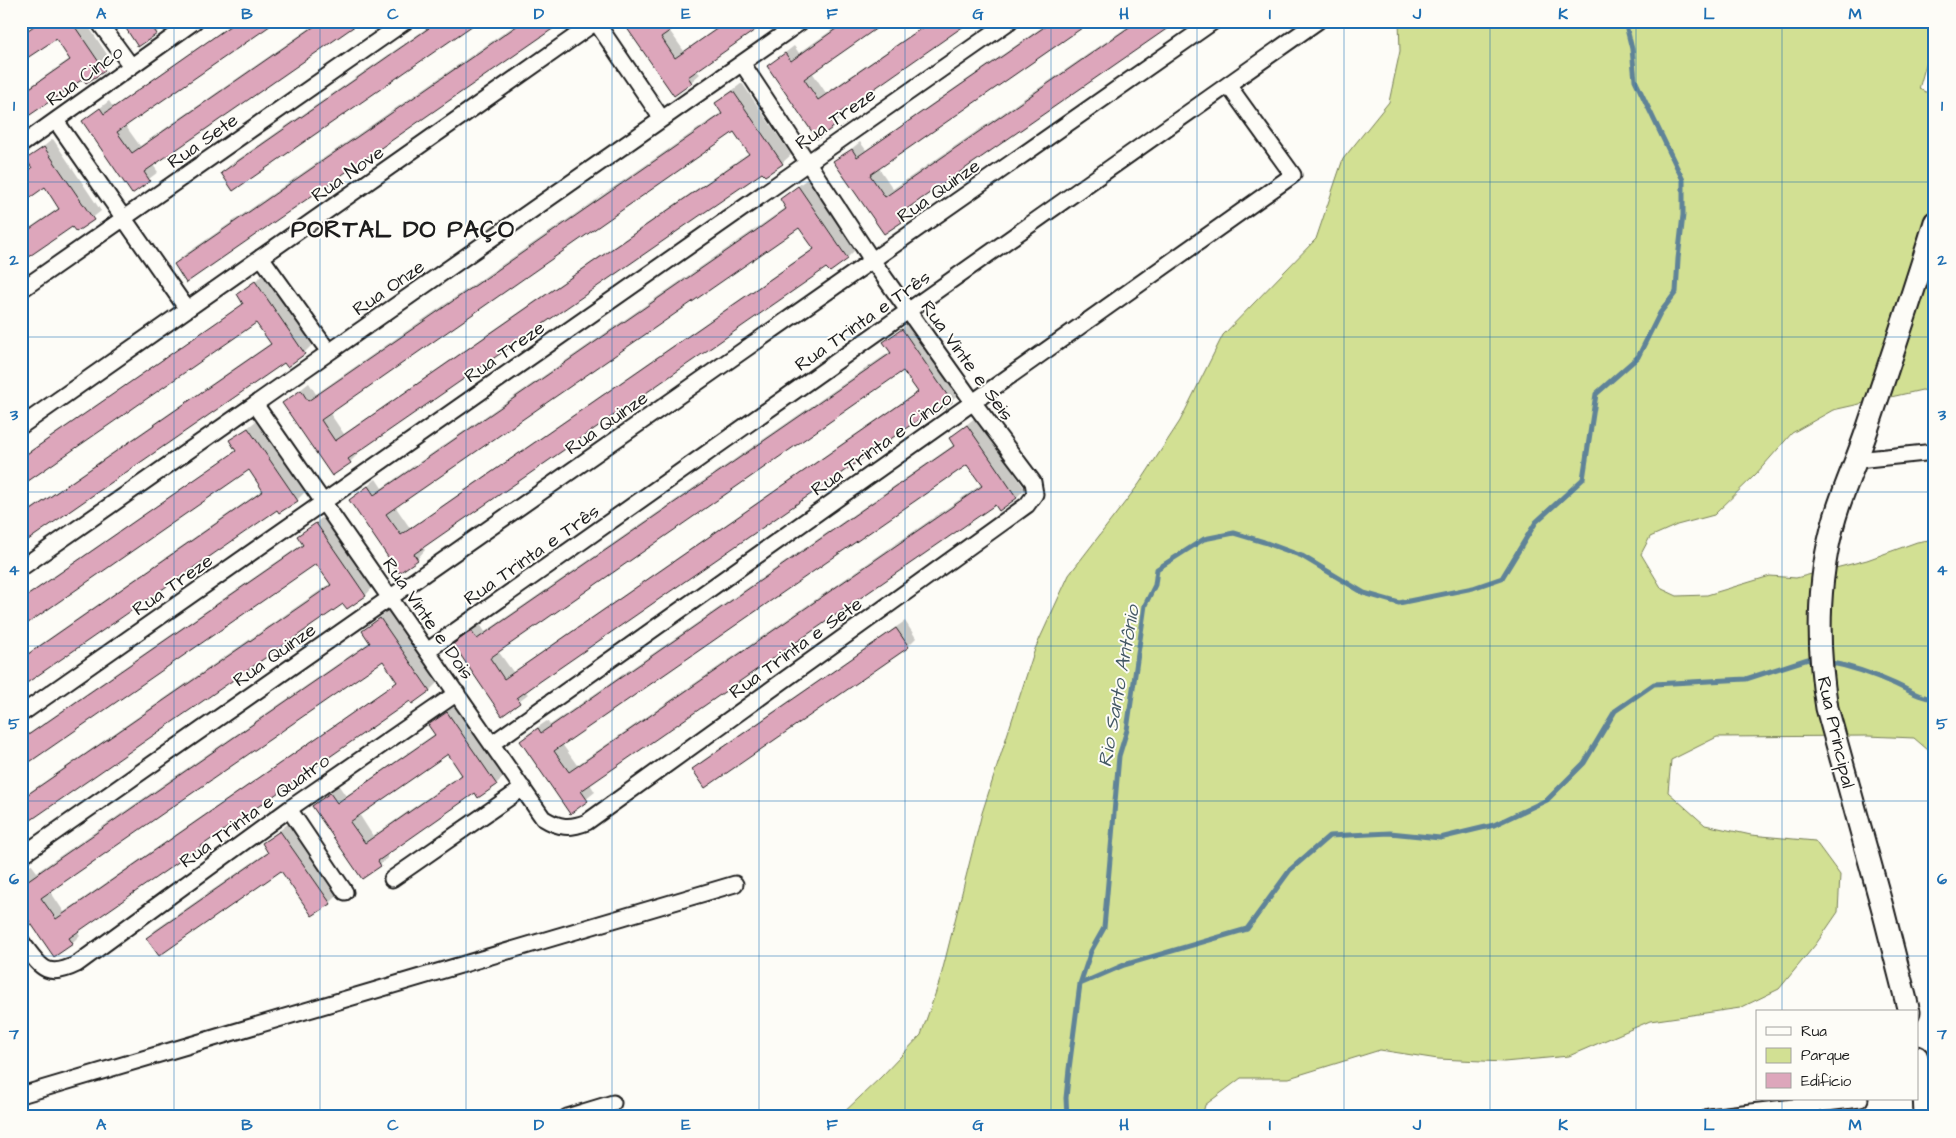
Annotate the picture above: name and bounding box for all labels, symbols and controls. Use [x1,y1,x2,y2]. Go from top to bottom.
text: A [96,3,107,25]
text: B [241,3,253,25]
text: C [387,3,399,25]
text: D [534,3,545,25]
text: E [681,3,691,25]
text: F [826,3,838,25]
text: G [972,3,984,25]
text: H [1119,3,1129,25]
text: I [1269,3,1271,25]
text: J [1412,3,1422,25]
text: K [1558,3,1568,25]
text: L [1703,3,1715,25]
text: M [1848,3,1862,25]
street label: Rua Cinco [41,39,129,113]
street label: Rua Treze [790,82,882,157]
text: 1 [13,95,16,117]
text: 1 [1941,95,1944,117]
street label: Rua Sete [162,107,244,175]
street label: Rua Nove [306,139,390,209]
street label: Rua Quinze [892,153,986,230]
district label: PORTAL DO PAÇO [291,213,515,247]
text: 2 [8,249,19,271]
text: 2 [1936,249,1947,271]
street label: Rua Onze [347,254,430,323]
street label: Rua Trinta e Três [790,264,936,378]
street label: Rua Vinte e Seis [914,295,1020,427]
street label: Rua Treze [459,315,551,390]
street label: Rua Quinze [560,385,654,462]
street label: Rua Trinta e Cinco [806,385,958,503]
text: 3 [9,404,19,426]
text: 3 [1937,404,1947,426]
street label: Rua Trinta e Três [459,498,605,612]
street label: Rua Treze [127,548,219,623]
street label: Rua Vinte e Dois [376,552,480,685]
text: 4 [9,559,20,581]
text: 4 [1937,559,1948,581]
street label: Rua Trinta e Sete [724,591,868,706]
water label: Rio Santo Antônio [1091,602,1147,769]
street label: Rua Quinze [228,617,322,694]
street label: Rua Principal [1810,674,1861,791]
text: 5 [8,713,20,735]
text: 5 [1936,713,1948,735]
street label: Rua Trinta e Quatro [174,747,336,875]
text: 6 [9,868,19,890]
text: 6 [1937,868,1947,890]
legend [1756,1010,1918,1100]
text: Rua [1801,1021,1827,1042]
text: 7 [8,1023,19,1045]
text: 7 [1936,1023,1947,1045]
text: Parque [1801,1045,1850,1066]
text: Edifício [1801,1071,1852,1092]
text: A [96,1114,107,1136]
text: B [241,1114,253,1136]
text: C [387,1114,399,1136]
text: D [534,1114,545,1136]
text: E [681,1114,691,1136]
text: F [826,1114,838,1136]
text: G [972,1114,984,1136]
text: H [1119,1114,1129,1136]
text: I [1269,1114,1271,1136]
text: J [1412,1114,1422,1136]
text: K [1558,1114,1568,1136]
text: L [1703,1114,1715,1136]
text: M [1848,1114,1862,1136]

